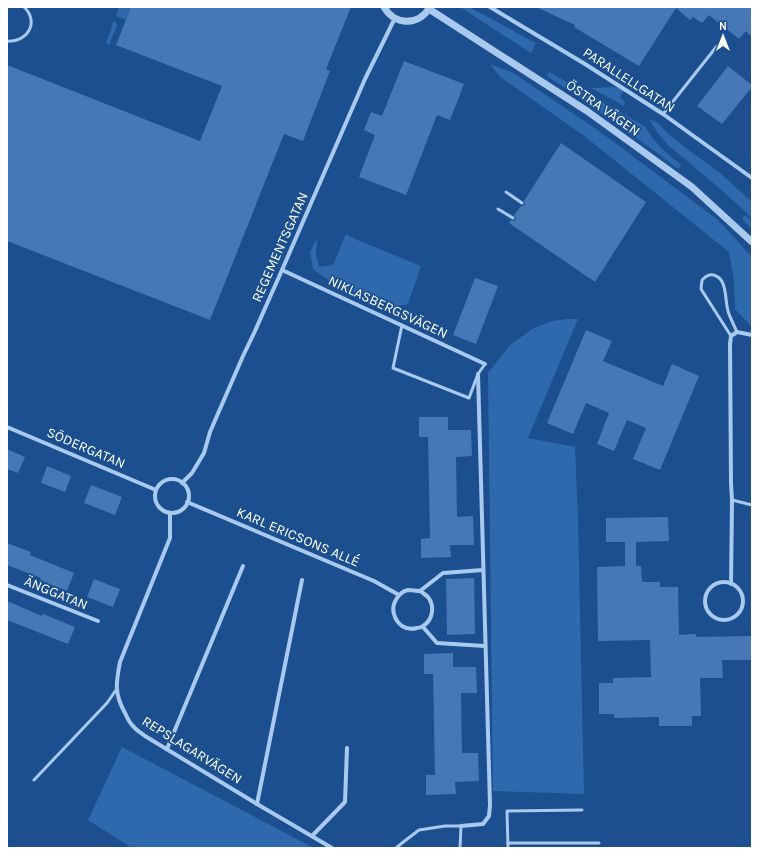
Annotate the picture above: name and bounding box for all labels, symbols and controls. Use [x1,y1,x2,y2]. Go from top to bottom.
north arrow [703,16,743,56]
text: N [719,20,727,33]
street label: PARALLELLGATAN [580,44,678,116]
street label: ÖSTRA VÄGEN [563,76,643,140]
street label: REGEMENTSGATAN [248,189,312,305]
street label: NIKLASBERGSVÄGEN [326,272,450,342]
street label: SÖDERGATAN [44,424,128,472]
street label: KARL ERICSONS ALLÉ [234,503,362,571]
street label: ÄNGGATAN [22,573,90,613]
street label: REPSLAGARVÄGEN [139,712,245,788]

